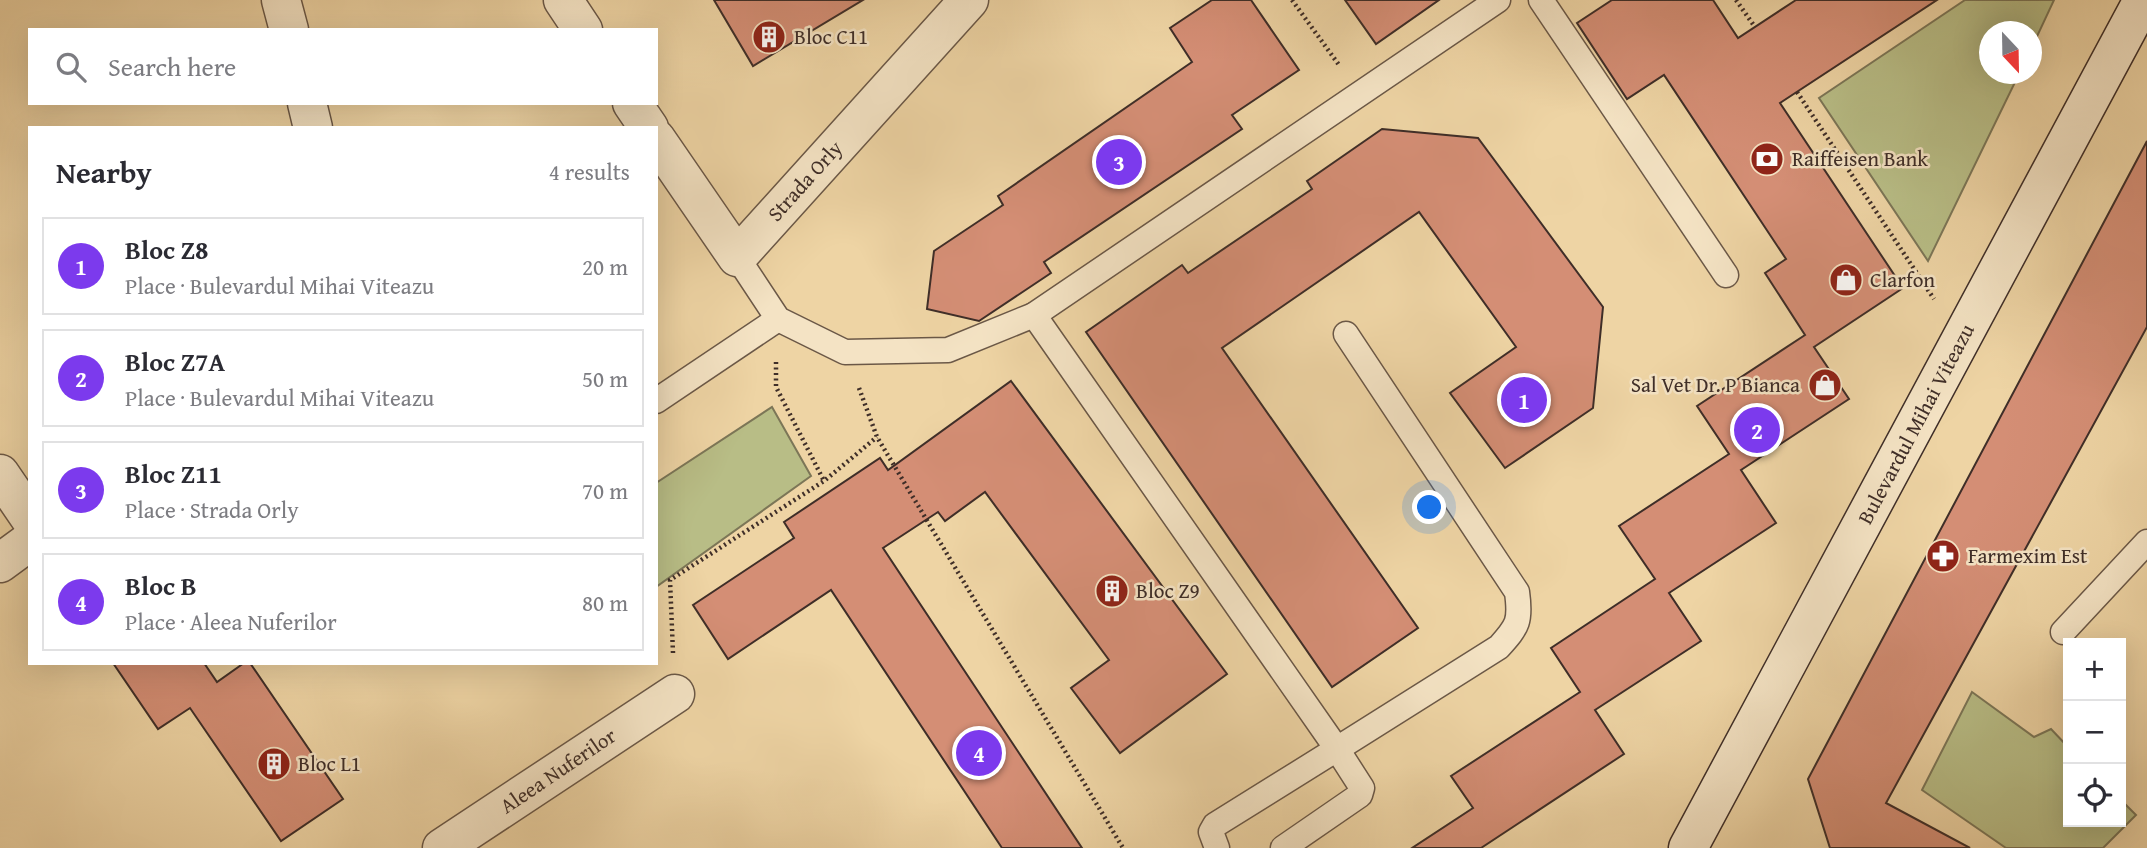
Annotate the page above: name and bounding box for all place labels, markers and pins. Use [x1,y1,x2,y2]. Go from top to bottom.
building icon: Bloc C11 [750,18,788,56]
place label: Bloc C11 [794,21,868,52]
pin: 3 [1096,136,1142,188]
bank icon: Raiffeisen Bank [1748,140,1786,178]
place label: Raiffeisen Bank [1792,143,1928,174]
shop icon: Clarfon [1827,261,1865,299]
place label: Clarfon [1870,264,1935,295]
shop icon: Sal Vet Dr. P Bianca [1806,366,1844,404]
place label: Sal Vet Dr. P Bianca [1631,369,1800,400]
pin: 1 [1501,374,1547,426]
pin: 2 [1734,404,1780,456]
pharmacy icon: Farmexim Est [1924,537,1962,575]
place label: Farmexim Est [1968,540,2088,571]
building icon: Bloc Z9 [1093,572,1131,610]
place label: Bloc Z9 [1136,575,1200,606]
pin: 4 [956,727,1002,779]
building icon: Bloc L1 [255,745,293,783]
place label: Bloc L1 [298,748,361,779]

